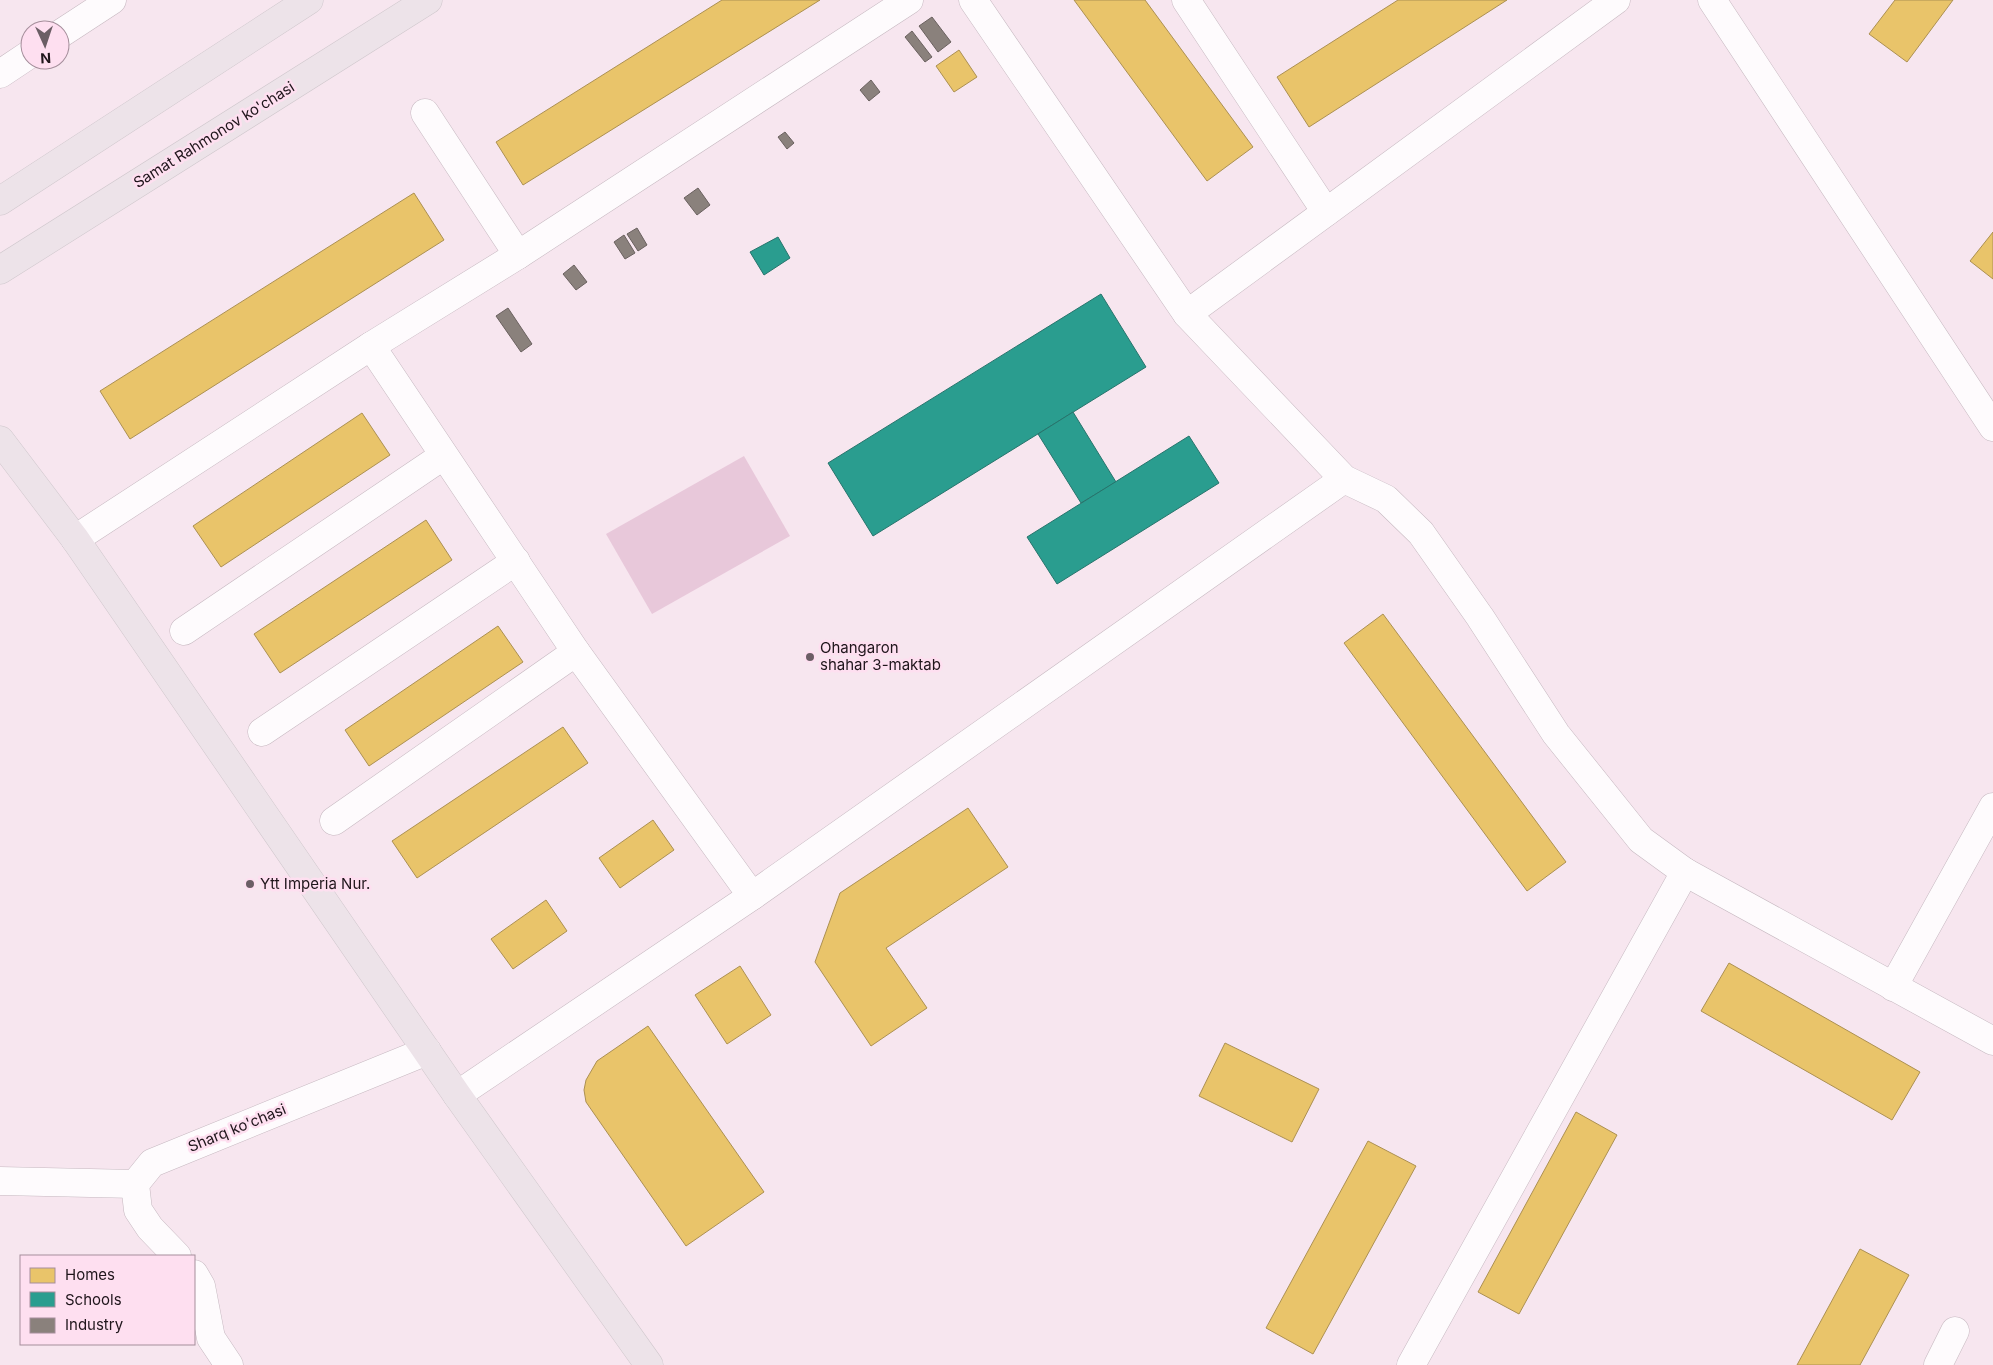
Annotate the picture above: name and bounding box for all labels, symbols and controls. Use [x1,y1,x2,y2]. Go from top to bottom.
north arrow [20,20,70,70]
text: N [40,50,51,67]
street label: Samat Rahmonov ko'chasi [130,77,298,192]
place label: Ohangaron shahar 3-maktab [820,638,941,674]
marker: Ohangaron shahar 3-maktab [804,651,816,663]
place label: Ytt Imperia Nur. [260,874,370,893]
marker: Ytt Imperia Nur. [244,878,256,890]
street label: Sharq ko'chasi [185,1099,289,1156]
legend [20,1255,195,1345]
text: Homes [65,1265,115,1284]
text: Schools [65,1290,122,1309]
text: Industry [65,1315,124,1334]

